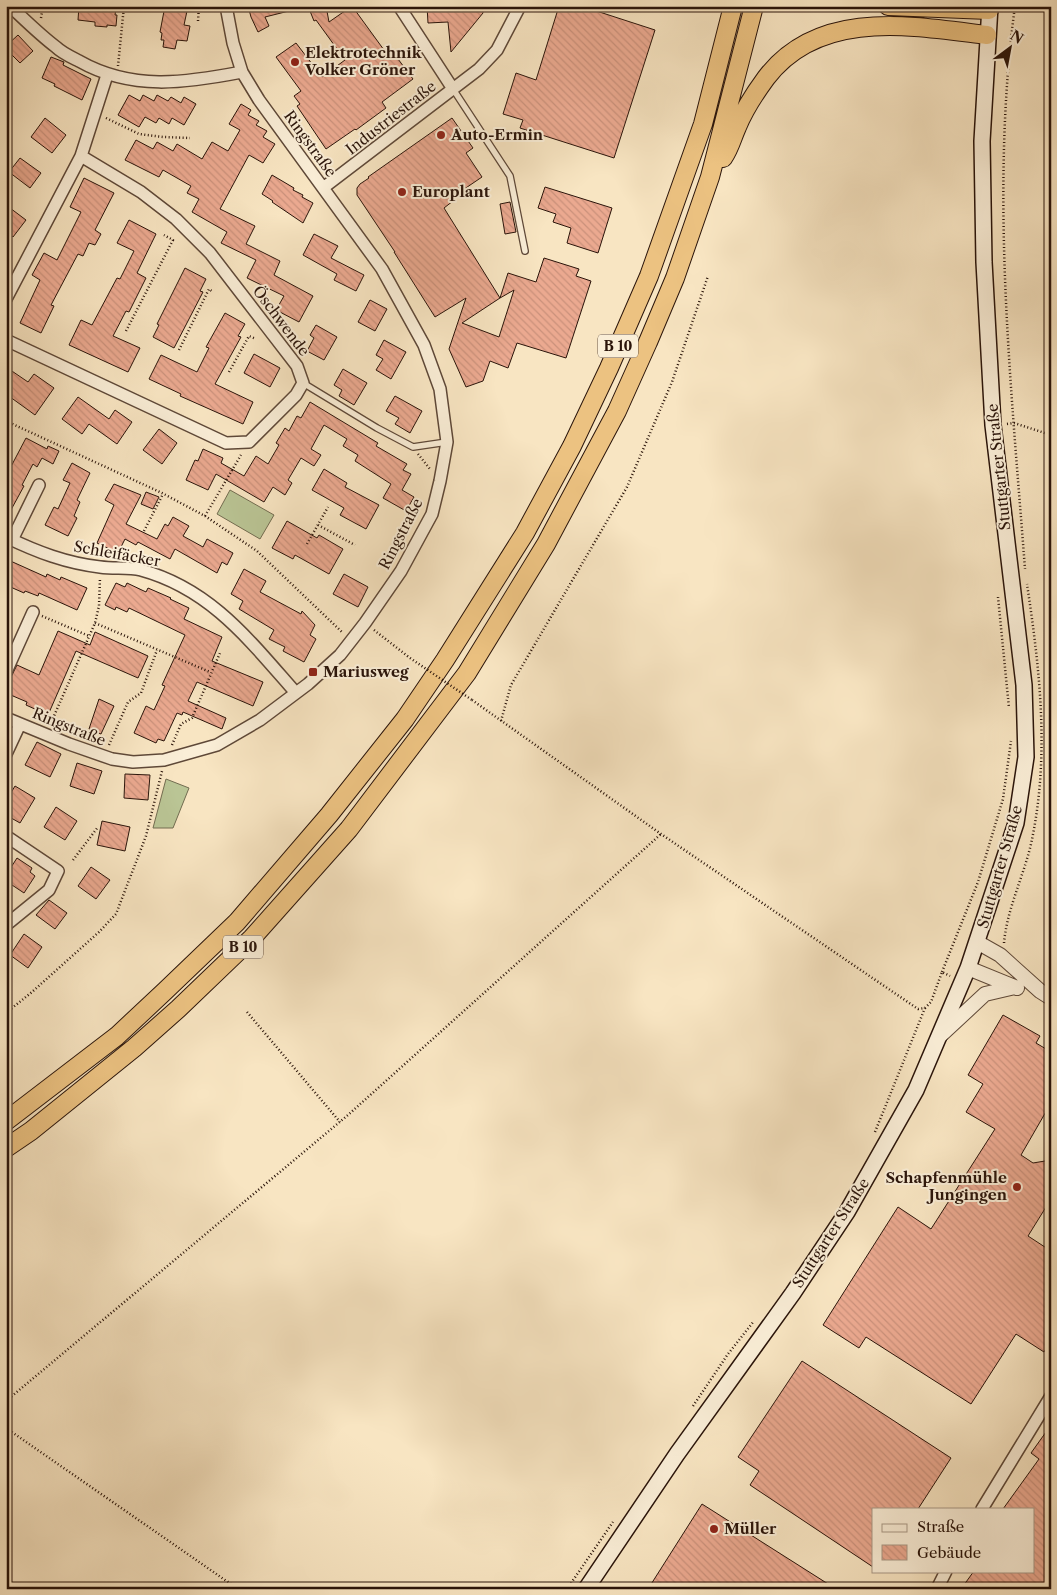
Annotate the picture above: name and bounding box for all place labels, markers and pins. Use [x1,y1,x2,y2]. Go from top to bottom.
place label: Elektrotechnik Volker Gröner [304,43,423,79]
marker: Elektrotechnik Volker Gröner [289,56,301,68]
place label: Auto-Ermin [450,125,544,144]
marker: Auto-Ermin [435,129,447,141]
place label: Europlant [412,182,490,201]
marker: Europlant [396,186,408,198]
place label: Mariusweg [323,662,409,681]
marker: Mariusweg [307,666,319,678]
place label: Schapfenmühle Jungingen [885,1168,1008,1204]
marker: Schapfenmühle Jungingen [1011,1181,1023,1193]
place label: Müller [724,1519,777,1538]
marker: Müller [708,1523,720,1535]

